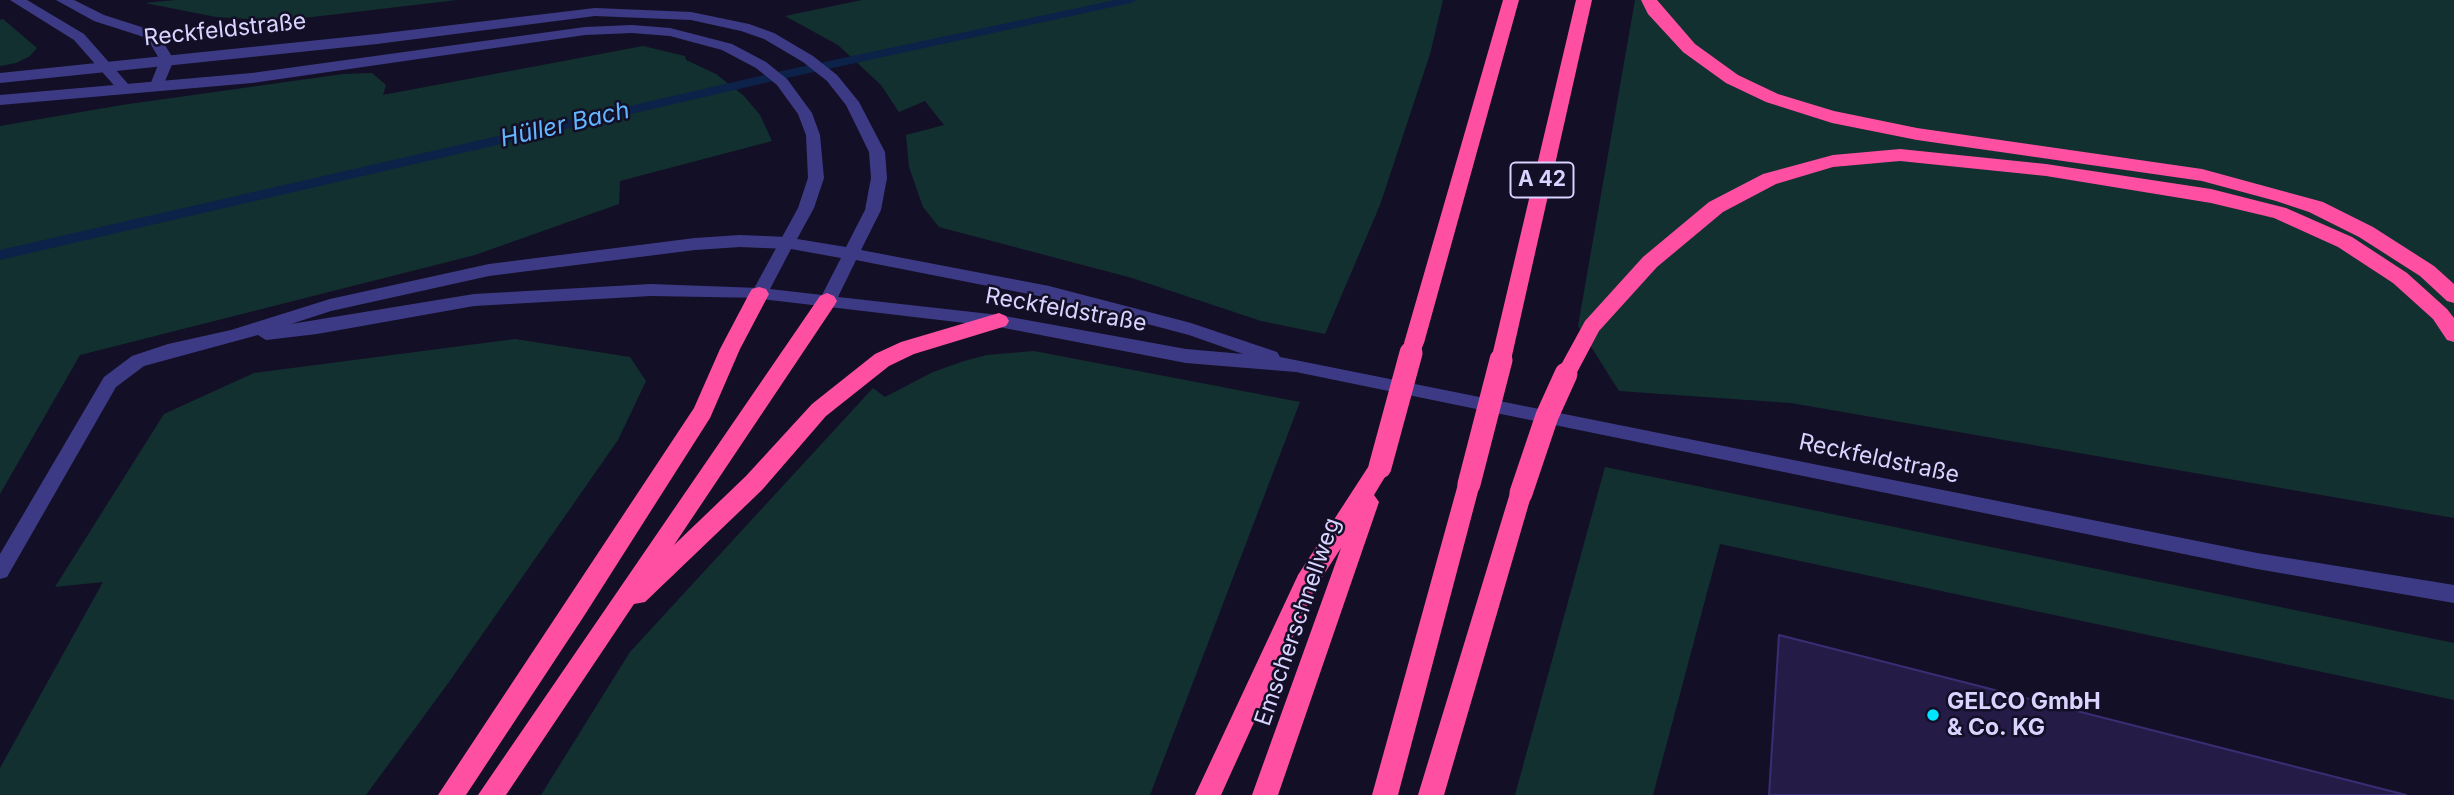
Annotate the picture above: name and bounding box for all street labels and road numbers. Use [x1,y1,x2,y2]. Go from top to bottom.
street label: Reckfeldstraße [142,8,308,52]
road number: A 42 [1510,162,1574,198]
street label: Reckfeldstraße [983,282,1149,338]
street label: Reckfeldstraße [1796,429,1962,489]
street label: Emscherschnellweg [1249,515,1347,729]

